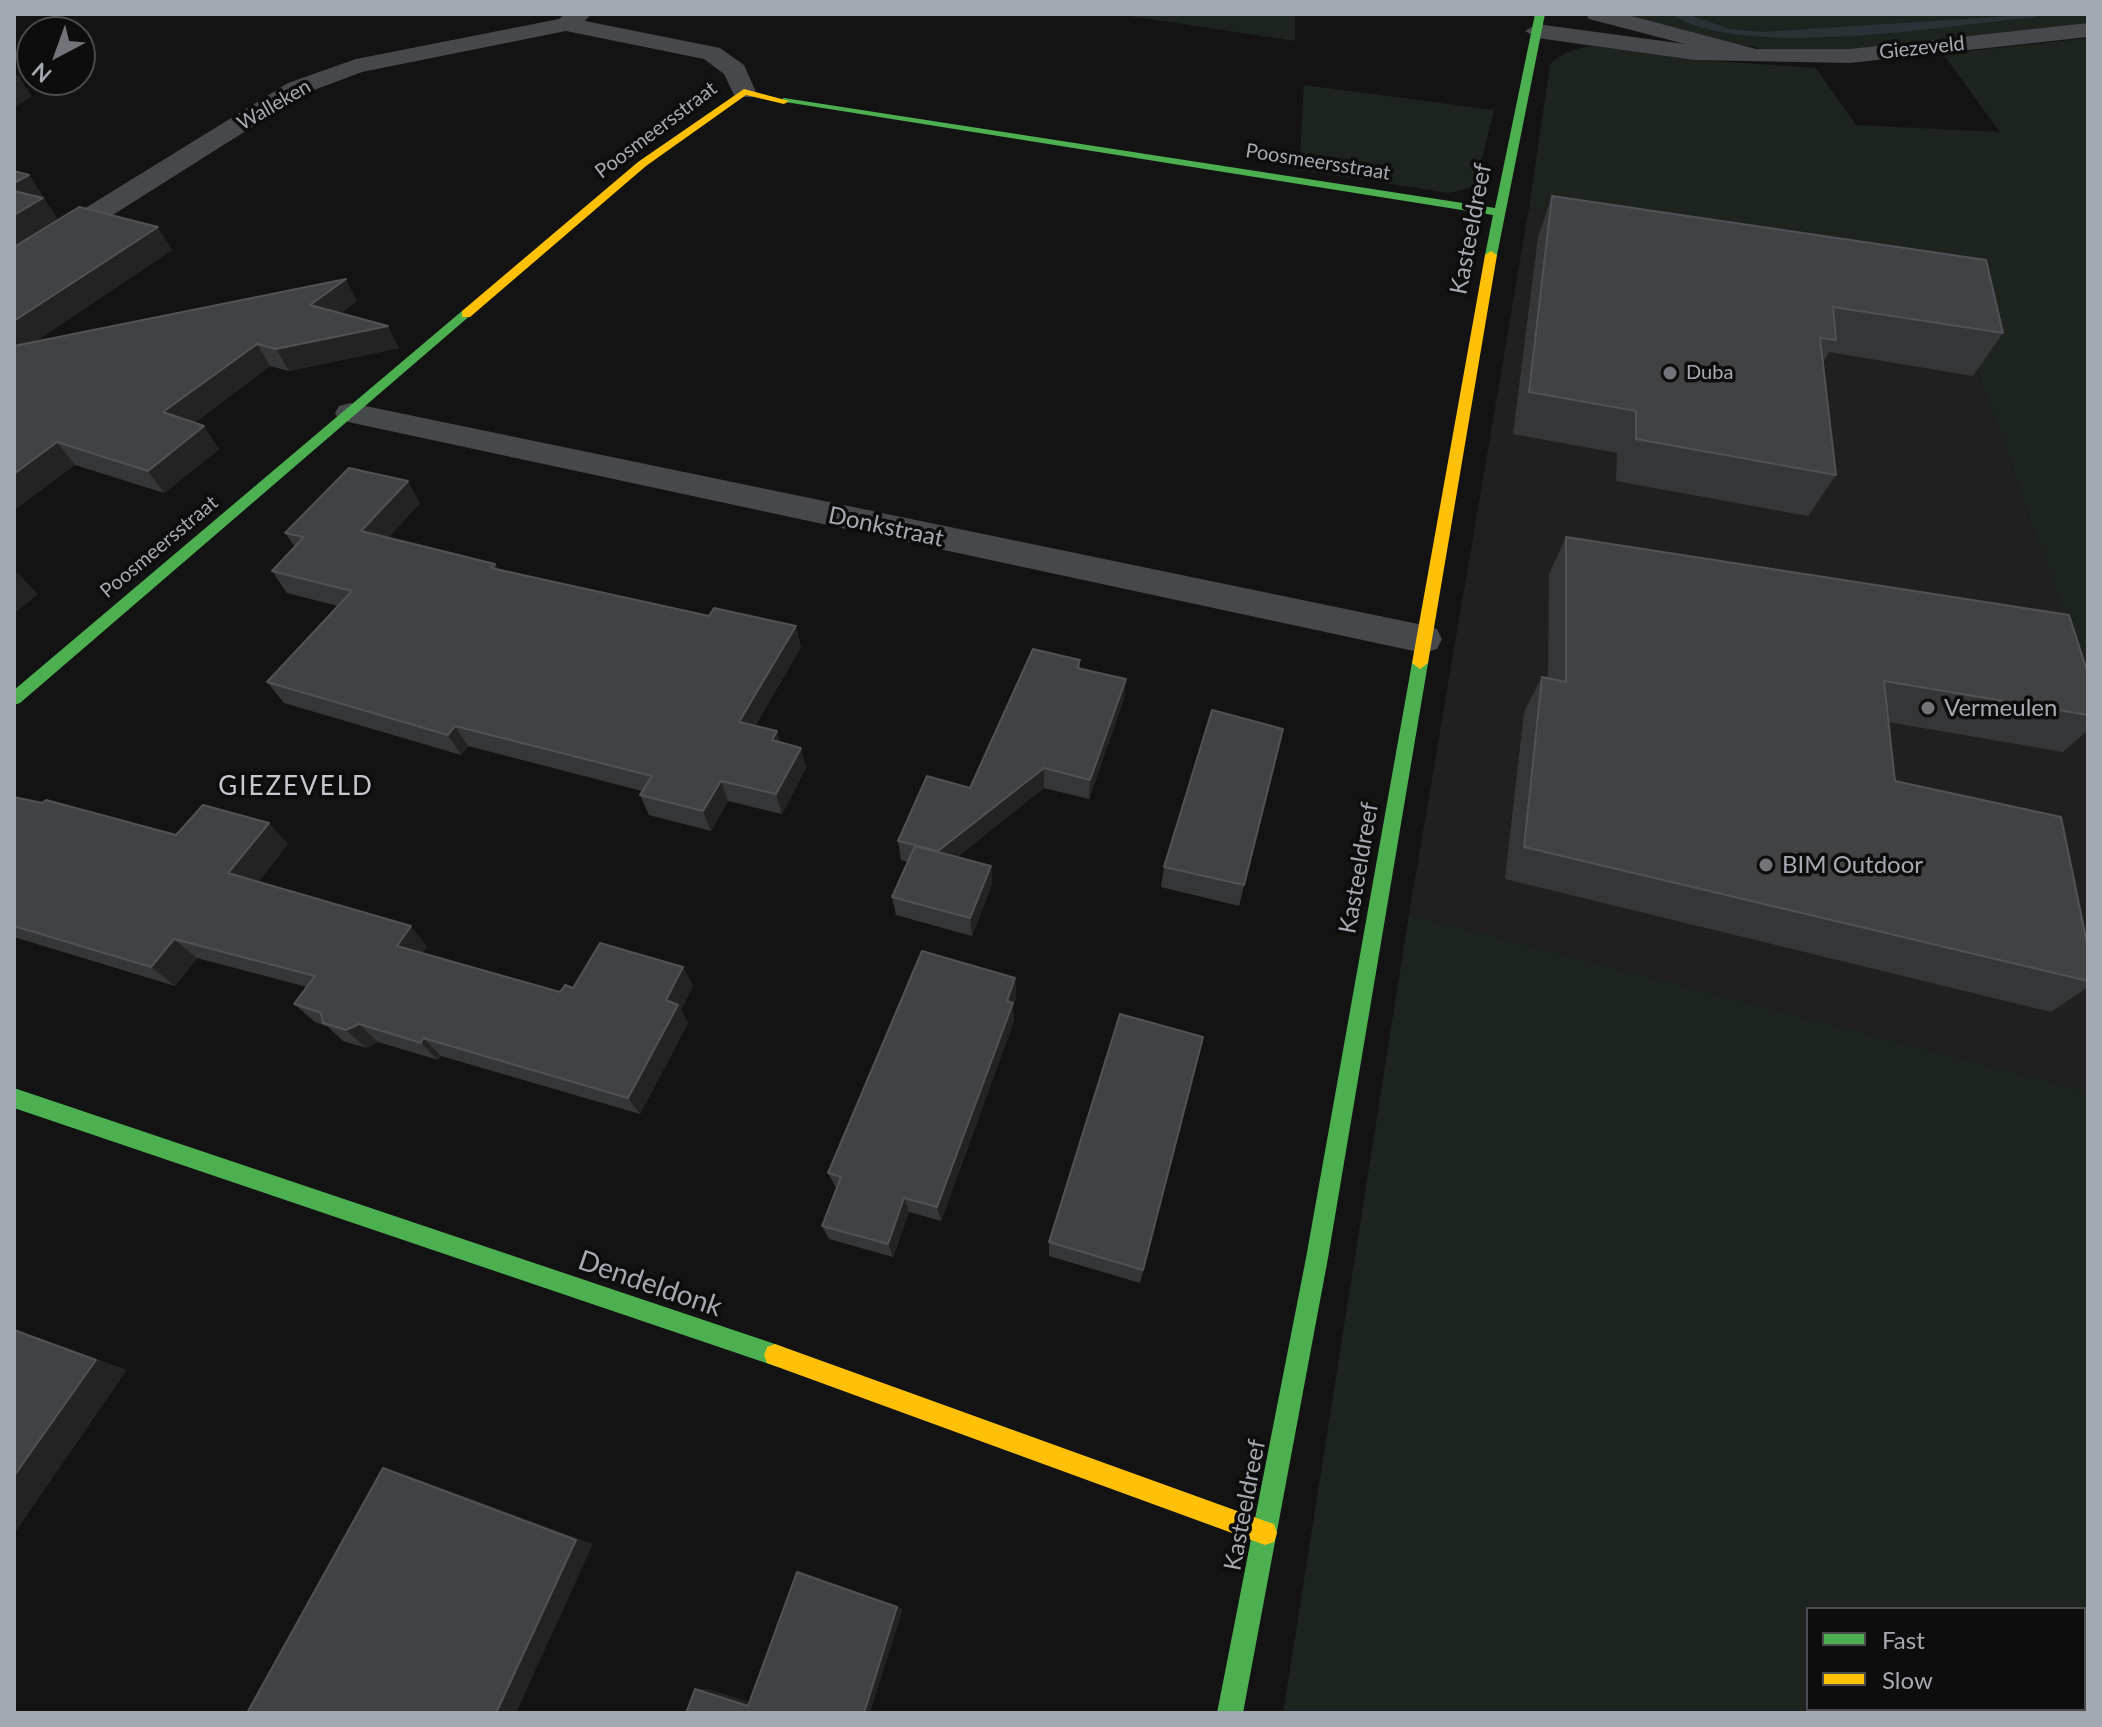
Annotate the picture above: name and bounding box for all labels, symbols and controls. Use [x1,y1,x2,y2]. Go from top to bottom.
north arrow [16,16,96,96]
street label: Giezeveld [1878,32,1966,64]
text: N [26,57,56,89]
street label: Walleken [233,74,315,136]
street label: Poosmeersstraat [590,76,722,184]
street label: Poosmeersstraat [1244,139,1392,185]
street label: Kasteeldreef [1444,161,1498,297]
place label: Duba [1686,361,1733,385]
marker: Duba [1661,364,1679,382]
street label: Poosmeersstraat [95,491,223,603]
street label: Donkstraat [826,501,946,553]
place label: Vermeulen [1944,694,2057,722]
marker: Vermeulen [1919,699,1937,717]
district label: GIEZEVELD [218,771,374,803]
street label: Kasteeldreef [1333,800,1385,936]
place label: BIM Outdoor [1782,851,1923,879]
marker: BIM Outdoor [1757,856,1775,874]
street label: Dendeldonk [574,1244,726,1324]
street label: Kasteeldreef [1218,1437,1272,1573]
legend [1806,1607,2086,1711]
text: Fast [1882,1625,1925,1654]
text: Slow [1882,1665,1933,1694]

